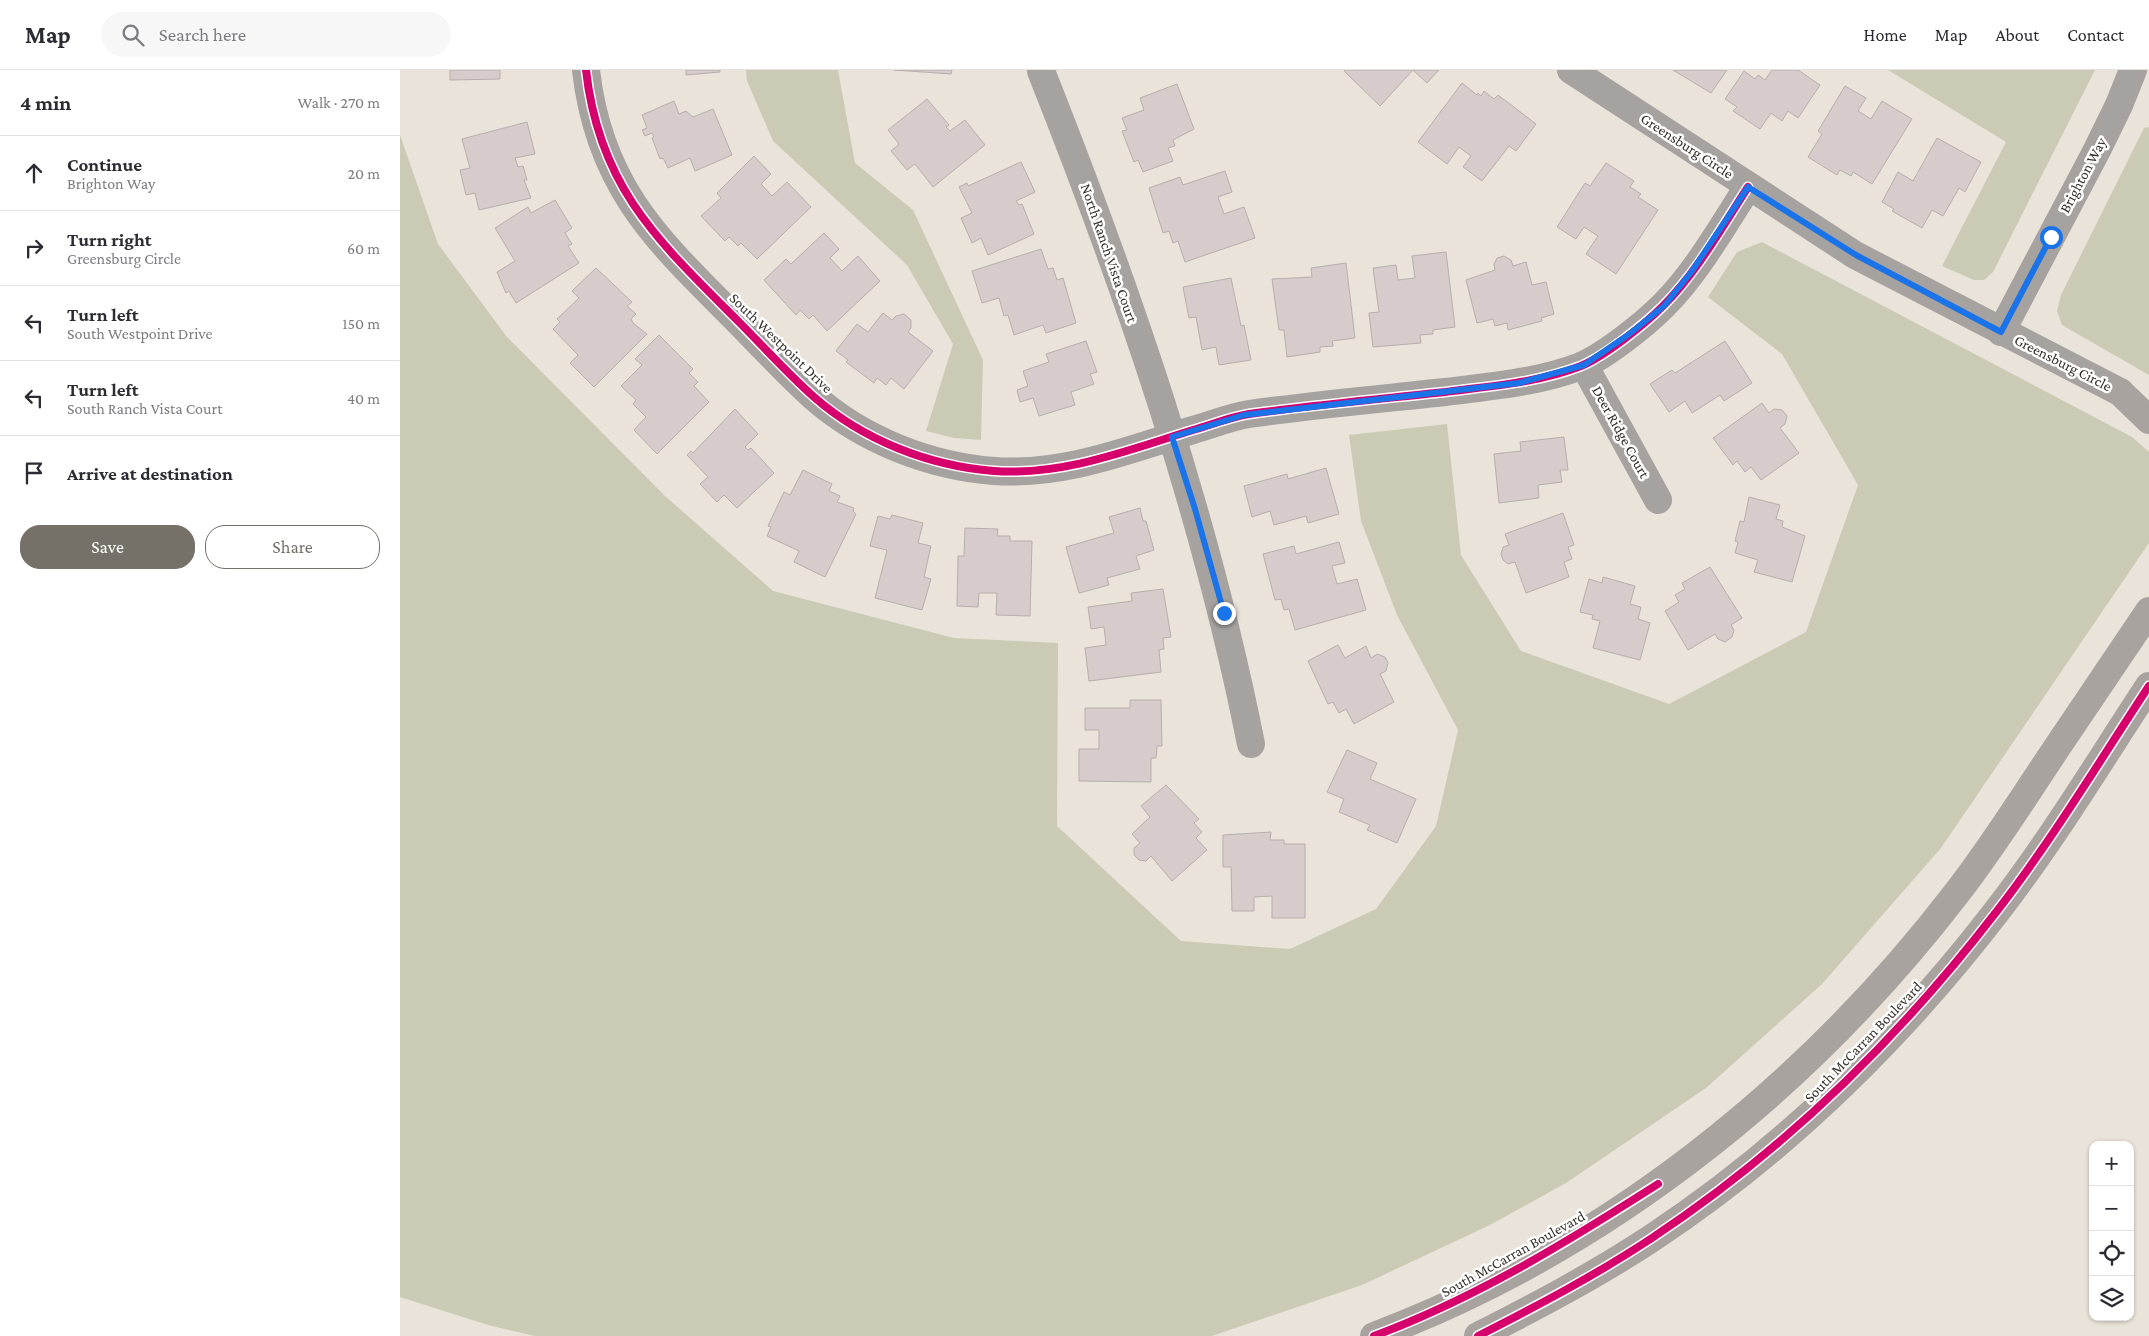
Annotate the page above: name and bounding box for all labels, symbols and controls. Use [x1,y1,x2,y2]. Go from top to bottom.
search box [101,12,451,57]
text: Map [25,21,71,48]
icon: search [119,21,147,49]
text: Search here [159,24,246,45]
text: Home [1864,25,1907,45]
text: Map [1935,25,1967,45]
text: About [1995,25,2039,45]
text: Contact [2067,25,2124,45]
text: 4 min [20,91,71,115]
text: Walk · 270 m [298,94,380,111]
street label: Greensburg Circle [1637,110,1736,183]
street label: Brighton Way [2056,135,2110,216]
text: Continue [67,154,142,175]
icon: ahead [20,159,48,187]
text: 20 m [347,165,380,182]
text: Brighton Way [67,175,155,192]
street label: North Ranch Vista Court [1078,181,1141,326]
route start [2040,226,2063,249]
text: Turn right [67,229,152,250]
icon: right [20,234,48,262]
text: 60 m [347,240,380,257]
text: Greensburg Circle [67,250,181,267]
street label: South Westpoint Drive [726,290,836,397]
text: Turn left [67,304,139,325]
icon: left [20,309,48,337]
text: 150 m [342,315,380,332]
text: South Westpoint Drive [67,325,213,342]
street label: Greensburg Circle [2011,332,2115,395]
text: Turn left [67,379,139,400]
street label: Deer Ridge Court [1588,383,1653,482]
icon: left [20,384,48,412]
text: 40 m [347,390,380,407]
text: South Ranch Vista Court [67,400,222,417]
icon: arrive [20,459,48,487]
text: Arrive at destination [67,463,233,484]
button: Save [20,525,195,569]
button: Share [205,525,380,569]
route end [1213,602,1236,625]
street label: South McCarran Boulevard [1801,978,1925,1106]
map controls [2089,1141,2134,1321]
button: + [2089,1141,2134,1186]
button: − [2089,1186,2134,1231]
street label: South McCarran Boulevard [1438,1208,1588,1300]
button: locate [2089,1231,2134,1276]
button: layers [2089,1276,2134,1321]

